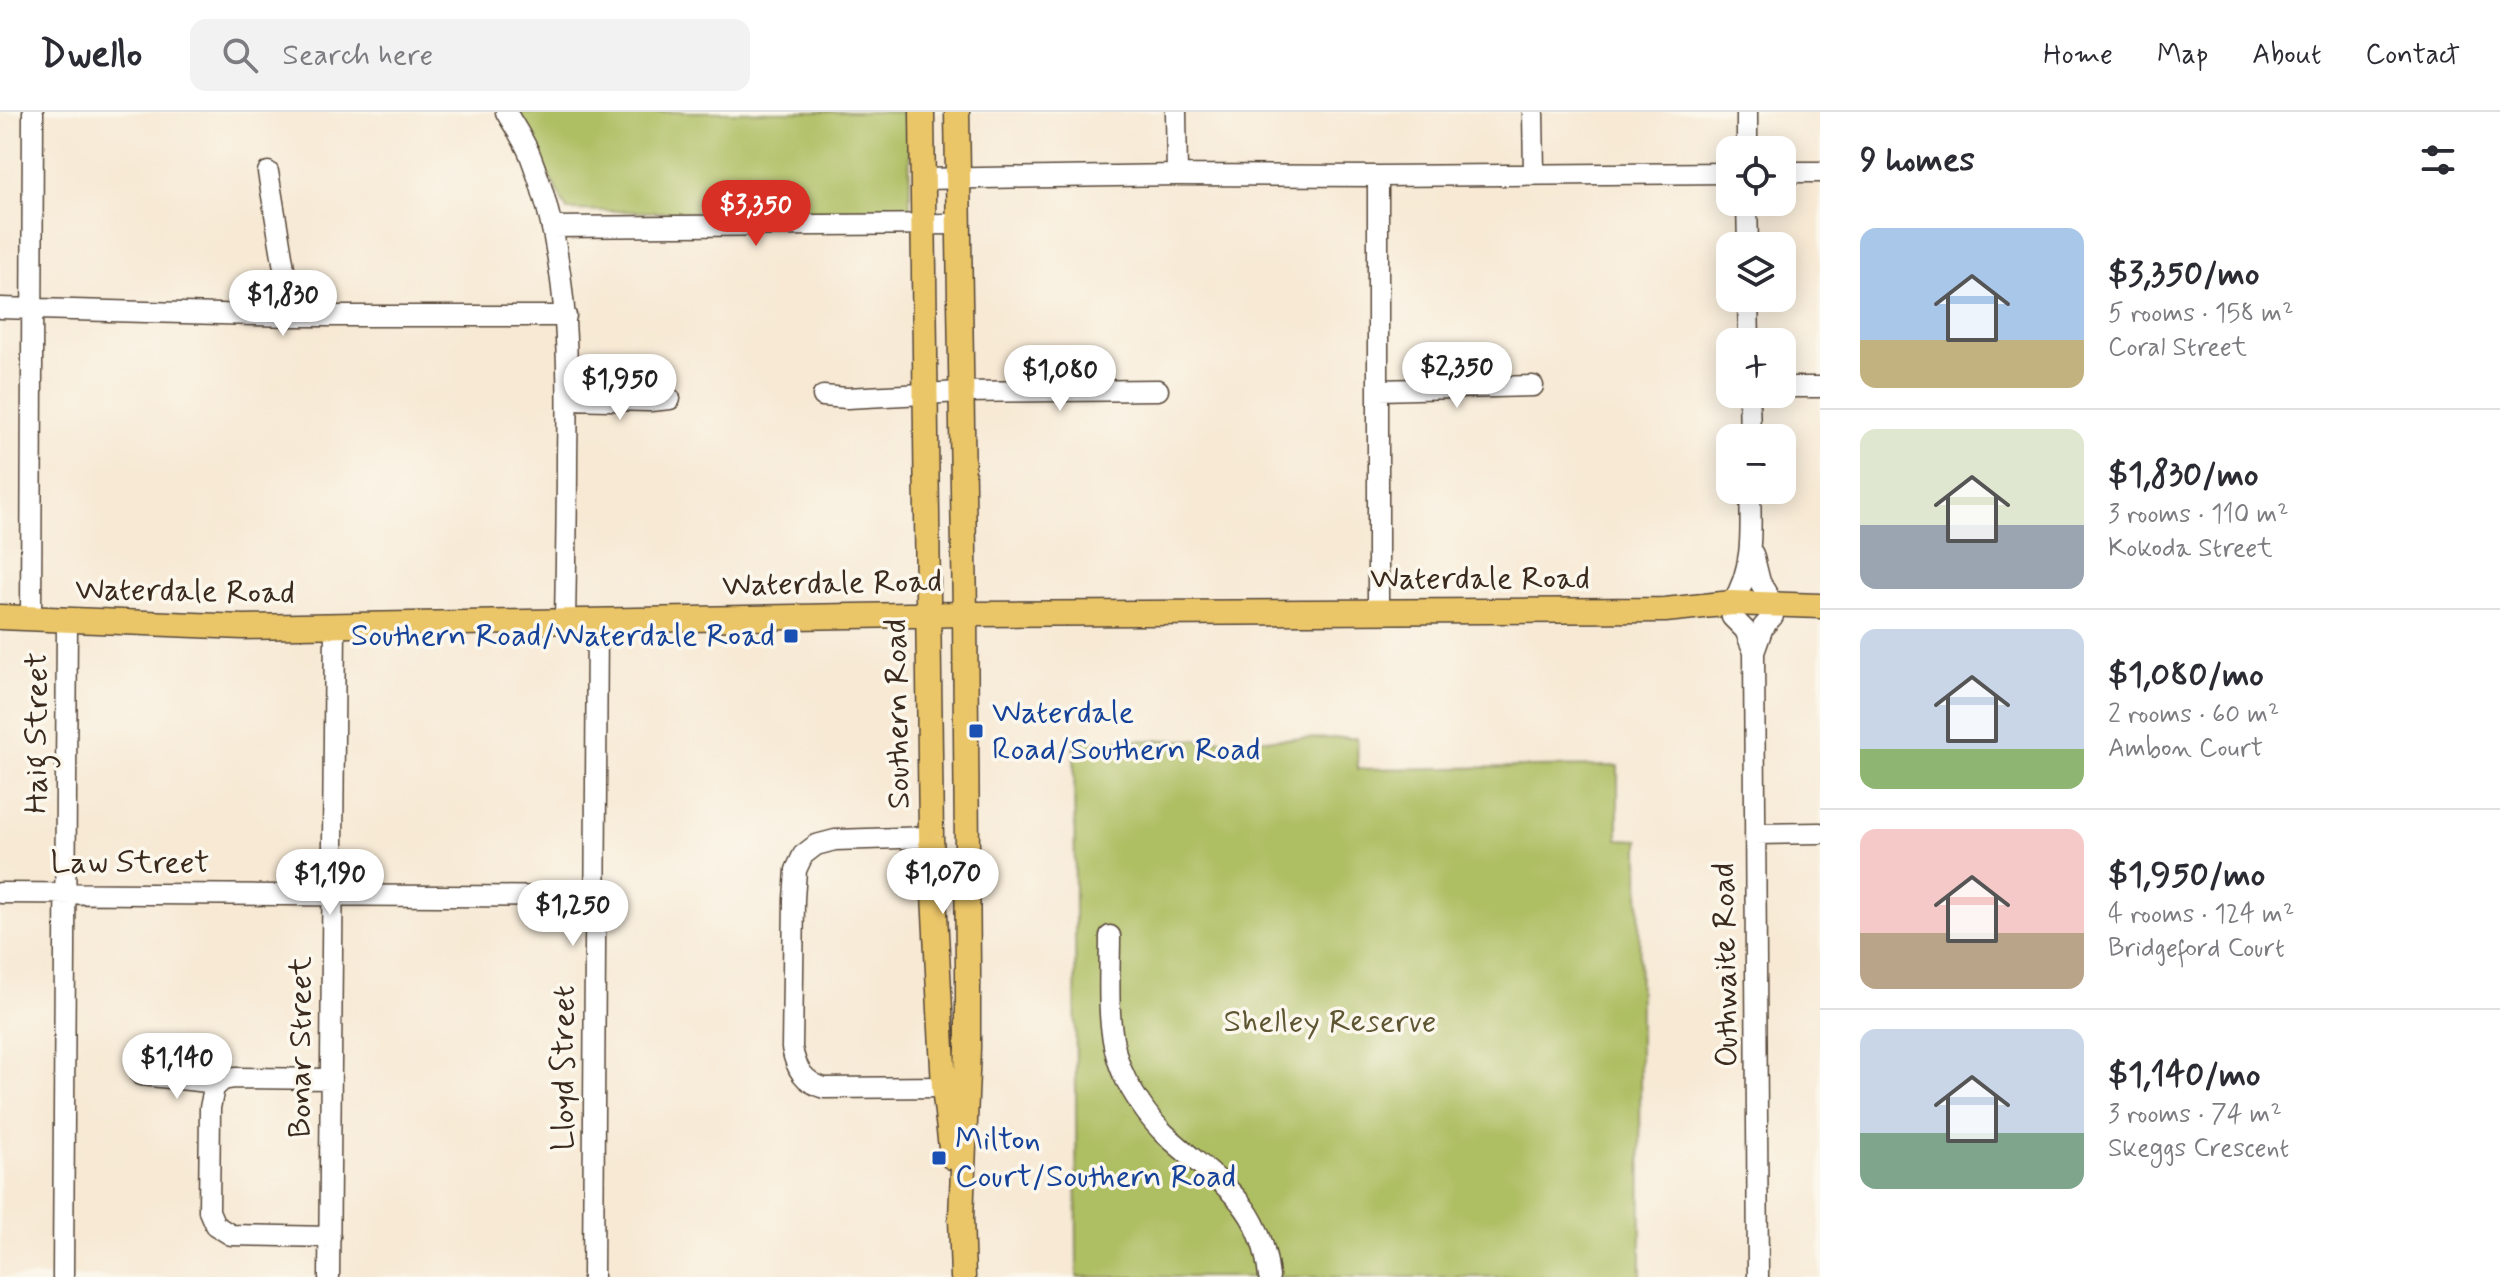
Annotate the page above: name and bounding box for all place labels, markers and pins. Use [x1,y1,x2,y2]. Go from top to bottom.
pin: $3,350 [691,180,821,248]
pin: $1,830 [218,270,348,338]
pin: $2,350 [1392,342,1522,410]
pin: $1,080 [995,345,1125,413]
pin: $1,950 [555,354,685,422]
place label: Southern Road/Waterdale Road [351,615,775,657]
marker: Southern Road/Waterdale Road [782,627,800,645]
place label: Waterdale Road/Southern Road [992,692,1260,771]
marker: Waterdale Road/Southern Road [967,722,985,740]
pin: $1,070 [878,848,1008,916]
pin: $1,190 [265,849,395,917]
pin: $1,250 [508,880,638,948]
pin: $1,140 [112,1033,242,1101]
place label: Milton Court/Southern Road [955,1119,1236,1198]
marker: Milton Court/Southern Road [930,1149,948,1167]

